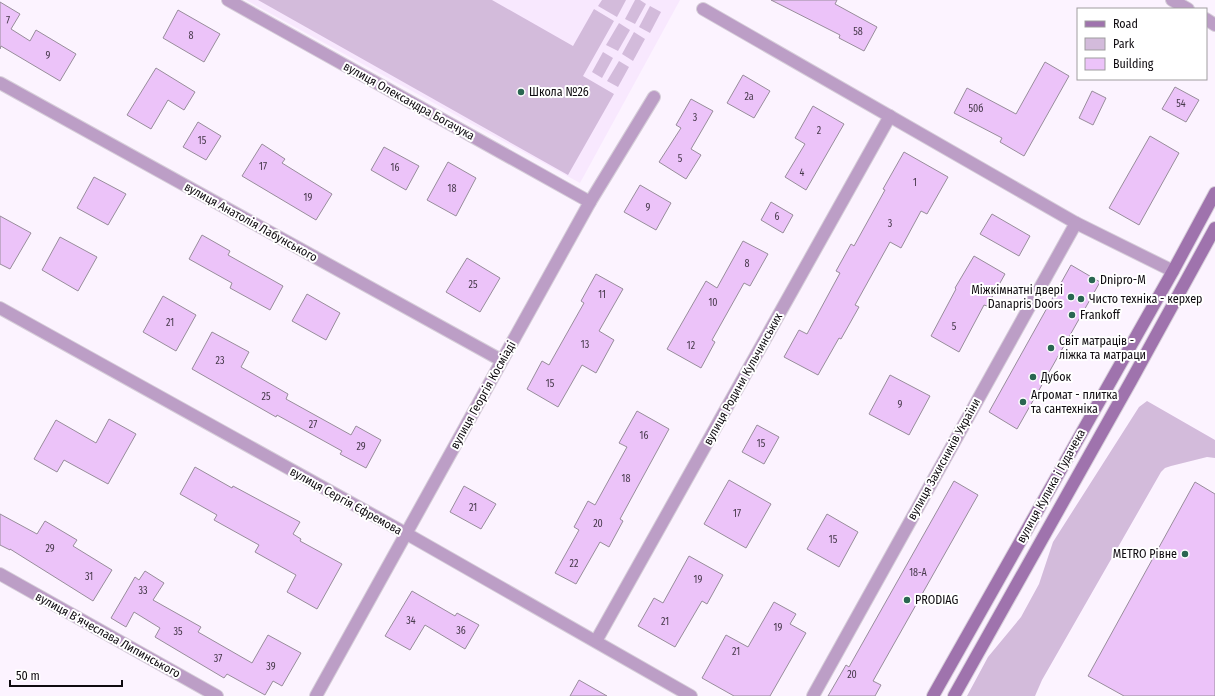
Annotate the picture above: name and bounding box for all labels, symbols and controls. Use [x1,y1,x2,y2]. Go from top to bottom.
legend [1077,8,1207,80]
house number: 7 [6,15,10,27]
text: Road [1113,17,1138,31]
house number: 58 [853,26,863,38]
house number: 8 [189,30,194,42]
text: Park [1113,37,1135,51]
house number: 9 [46,50,51,62]
text: Building [1113,57,1154,71]
street label: вулиця Олександра Богачука [341,59,477,143]
place label: Школа №26 [529,85,589,99]
marker: Школа №26 [516,87,526,97]
house number: 2а [744,91,754,103]
house number: 54 [1176,98,1186,110]
house number: 50б [969,103,984,115]
house number: 3 [693,112,698,124]
house number: 2 [817,125,822,137]
house number: 15 [198,135,207,147]
house number: 5 [678,153,683,165]
house number: 17 [259,161,267,173]
house number: 16 [391,162,399,174]
house number: 4 [800,167,805,179]
house number: 1 [913,177,917,189]
street label: вулиця Анатолія Лабунського [182,180,320,264]
house number: 18 [448,183,456,195]
house number: 19 [304,192,313,204]
house number: 9 [646,202,651,214]
house number: 6 [775,211,780,223]
house number: 3 [888,218,893,230]
house number: 8 [745,258,750,270]
place label: Dnipro-M [1100,273,1146,287]
marker: Dnipro-M [1087,275,1097,285]
house number: 25 [469,279,478,291]
place label: Міжкімнатні двері Danapris Doors [971,283,1063,311]
house number: 11 [598,289,606,301]
marker: Міжкімнатні двері Danapris Doors [1066,292,1076,302]
place label: Чисто техніка - керхер [1089,292,1203,306]
marker: Чисто техніка - керхер [1076,294,1086,304]
house number: 10 [708,297,718,309]
place label: Frankoff [1080,308,1121,322]
street label: вулиця Родини Кульчинських [701,310,786,448]
marker: Frankoff [1067,310,1077,320]
house number: 21 [166,317,174,329]
house number: 5 [952,321,957,333]
place label: Світ матраців - ліжка та матраци [1059,334,1146,362]
street label: вулиця Георгія Косміаді [448,339,518,451]
house number: 13 [581,339,590,351]
house number: 12 [687,340,696,352]
marker: Світ матраців - ліжка та матраци [1046,343,1056,353]
house number: 23 [216,355,225,367]
place label: Дубок [1040,370,1072,384]
marker: Дубок [1028,372,1038,382]
house number: 15 [546,378,555,390]
place label: Агромат - плитка та сантехніка [1031,388,1118,416]
house number: 25 [262,391,271,403]
street label: вулиця Захисників України [905,396,983,522]
marker: Агромат - плитка та сантехніка [1018,397,1028,407]
house number: 9 [898,399,903,411]
house number: 27 [309,419,317,431]
street label: вулиця Кулика і Гудачека [1014,427,1088,545]
house number: 16 [640,430,648,442]
house number: 15 [757,438,766,450]
house number: 29 [356,441,366,453]
street label: вулиця Сергія Єфремова [288,464,405,538]
house number: 18 [622,473,630,485]
house number: 21 [469,502,477,514]
house number: 17 [733,508,741,520]
house number: 20 [593,518,603,530]
house number: 15 [829,534,838,546]
house number: 29 [45,543,55,555]
place label: METRO Рівне [1113,547,1177,561]
marker: METRO Рівне [1180,549,1190,559]
house number: 22 [570,558,579,570]
house number: 18-А [909,567,928,579]
house number: 31 [85,571,93,583]
house number: 19 [694,574,703,586]
house number: 33 [138,585,148,597]
street label: вулиця Вʼячеслава Липинського [33,589,183,681]
place label: PRODIAG [915,593,959,607]
marker: PRODIAG [902,595,912,605]
house number: 34 [406,615,416,627]
house number: 21 [661,616,669,628]
house number: 19 [774,622,783,634]
house number: 36 [456,625,466,637]
house number: 35 [173,626,183,638]
house number: 21 [732,646,740,658]
house number: 37 [214,653,222,665]
house number: 39 [266,661,276,673]
scale bar [10,662,122,688]
text: 50 m [16,669,40,683]
house number: 20 [847,669,857,681]

